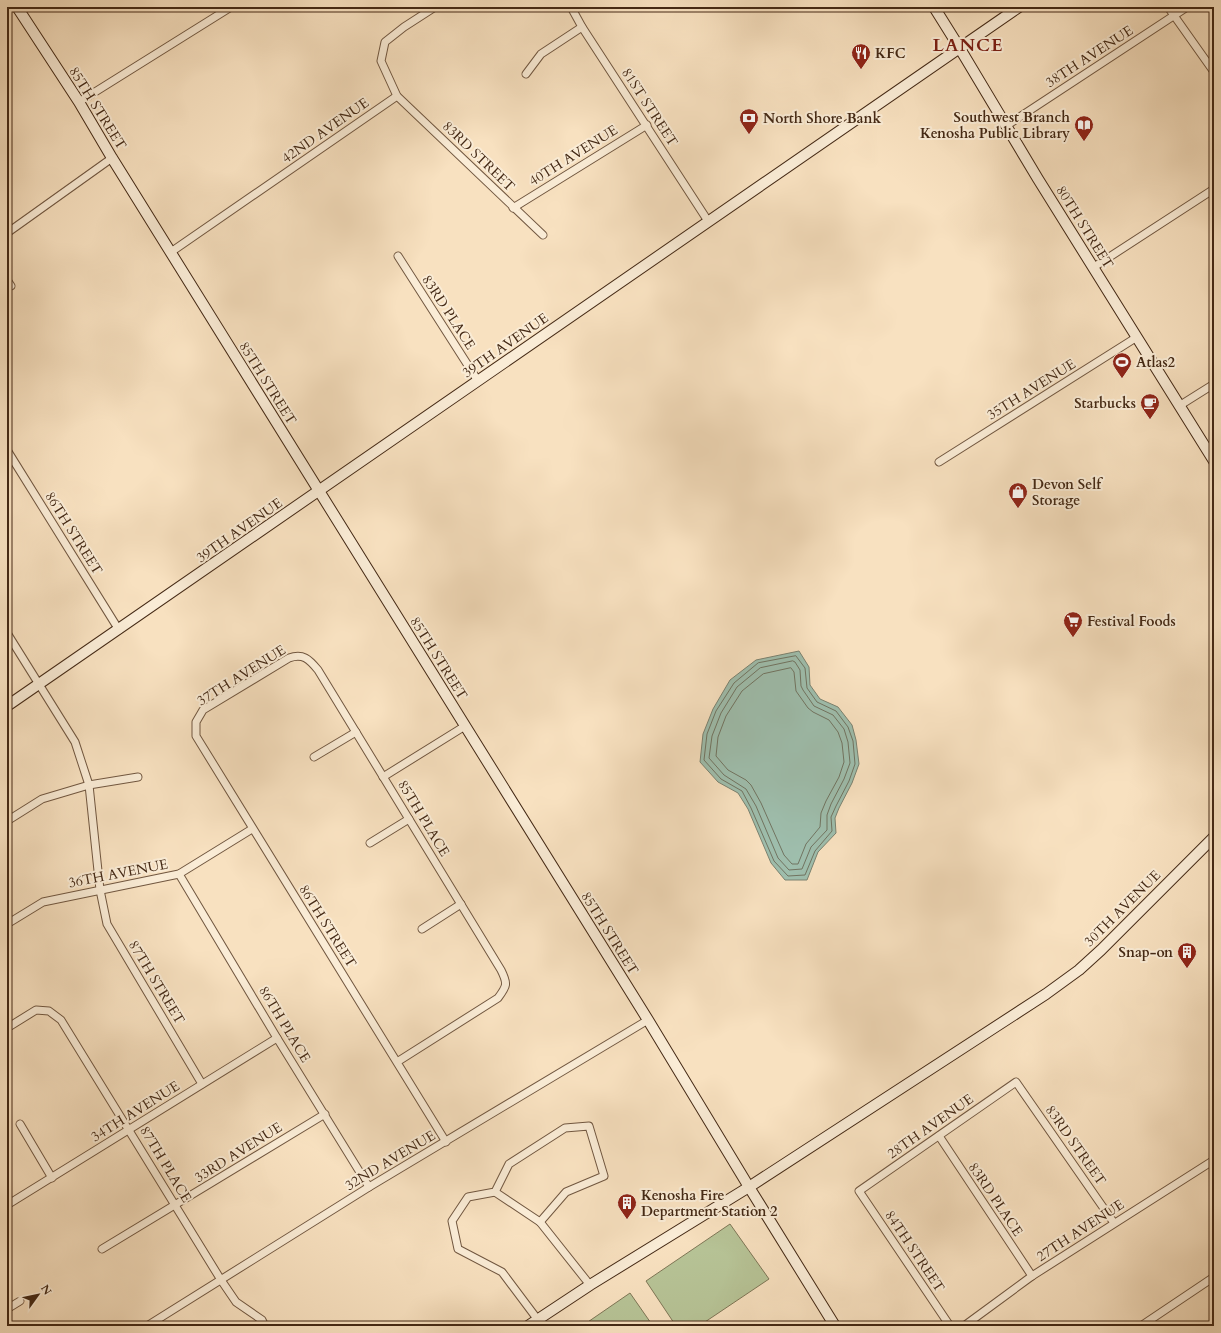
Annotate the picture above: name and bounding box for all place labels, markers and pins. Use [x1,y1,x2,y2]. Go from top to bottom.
restaurant icon: KFC [850,42,872,70]
place label: KFC [875,44,906,63]
bank icon: North Shore Bank [738,107,760,135]
place label: Southwest Branch Kenosha Public Library [920,108,1070,143]
place label: North Shore Bank [763,109,881,128]
library icon: Southwest Branch Kenosha Public Library [1073,114,1095,142]
sports icon: Atlas2 [1111,351,1133,379]
place label: Atlas2 [1136,353,1175,372]
cafe icon: Starbucks [1139,392,1161,420]
place label: Starbucks [1074,394,1136,413]
place label: Devon Self Storage [1032,475,1103,510]
shop icon: Devon Self Storage [1007,481,1029,509]
supermarket icon: Festival Foods [1062,610,1084,638]
place label: Festival Foods [1087,612,1176,631]
building icon: Snap-on [1176,941,1198,969]
place label: Snap-on [1118,943,1173,962]
place label: Kenosha Fire Department Station 2 [641,1186,778,1221]
building icon: Kenosha Fire Department Station 2 [616,1192,638,1220]

